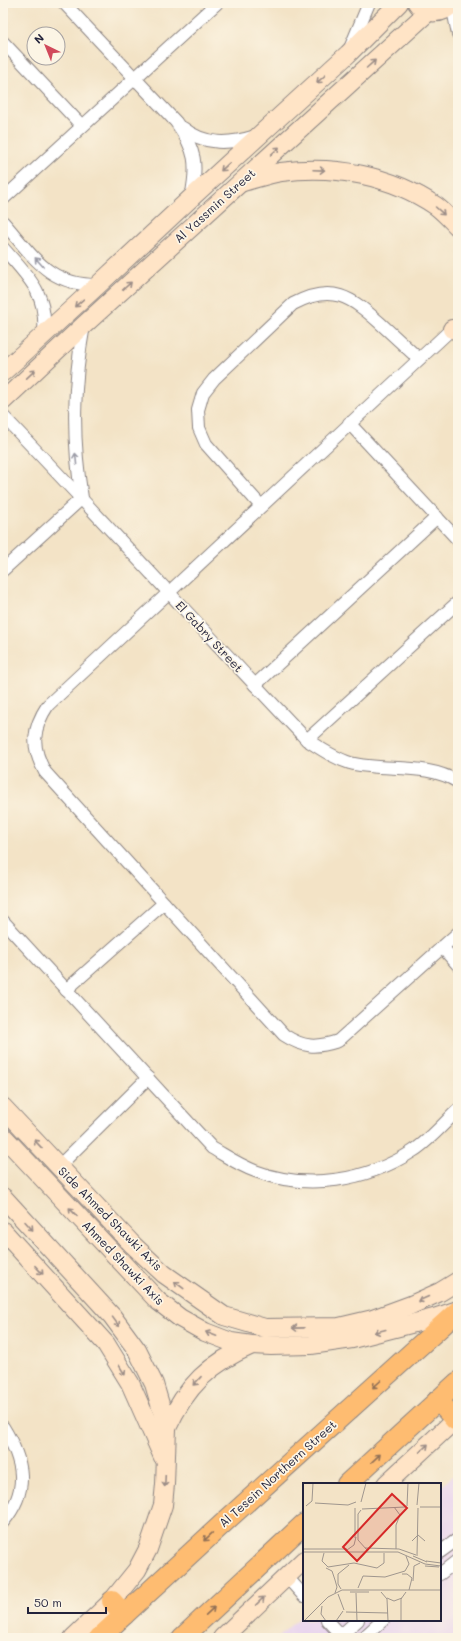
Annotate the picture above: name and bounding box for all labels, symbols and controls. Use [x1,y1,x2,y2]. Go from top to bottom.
north arrow [26,26,66,66]
text: N [31,30,47,47]
one-way arrow [366,59,376,69]
one-way arrow [316,74,326,83]
one-way arrow [270,147,280,156]
one-way arrow [220,162,230,171]
street label: Al Yassmin Street [170,164,258,246]
one-way arrow [312,166,325,174]
one-way arrow [435,206,445,215]
one-way arrow [34,256,43,267]
one-way arrow [122,281,132,291]
one-way arrow [73,298,84,307]
one-way arrow [26,370,36,379]
one-way arrow [73,453,80,466]
street label: El Gabry Street [172,597,247,675]
one-way arrow [33,1139,42,1150]
street label: Side Ahmed Shawki Axis [55,1164,165,1274]
one-way arrow [69,1207,78,1217]
street label: Ahmed Shawki Axis [79,1218,167,1308]
one-way arrow [25,1220,34,1231]
one-way arrow [34,1265,44,1275]
one-way arrow [174,1281,185,1289]
one-way arrow [418,1296,430,1304]
one-way arrow [112,1316,120,1327]
one-way arrow [292,1324,305,1332]
one-way arrow [374,1328,387,1335]
one-way arrow [206,1330,218,1338]
one-way arrow [118,1364,126,1375]
one-way arrow [192,1376,201,1386]
one-way arrow [372,1380,382,1389]
street label: Al Tesein Northern Street [215,1416,339,1530]
one-way arrow [419,1443,429,1453]
one-way arrow [370,1453,381,1462]
one-way arrow [162,1475,169,1488]
inset map [303,1483,441,1621]
one-way arrow [203,1533,213,1542]
scale bar [28,1589,106,1615]
text: 50 m [34,1594,62,1610]
one-way arrow [255,1596,265,1606]
one-way arrow [205,1607,215,1616]

